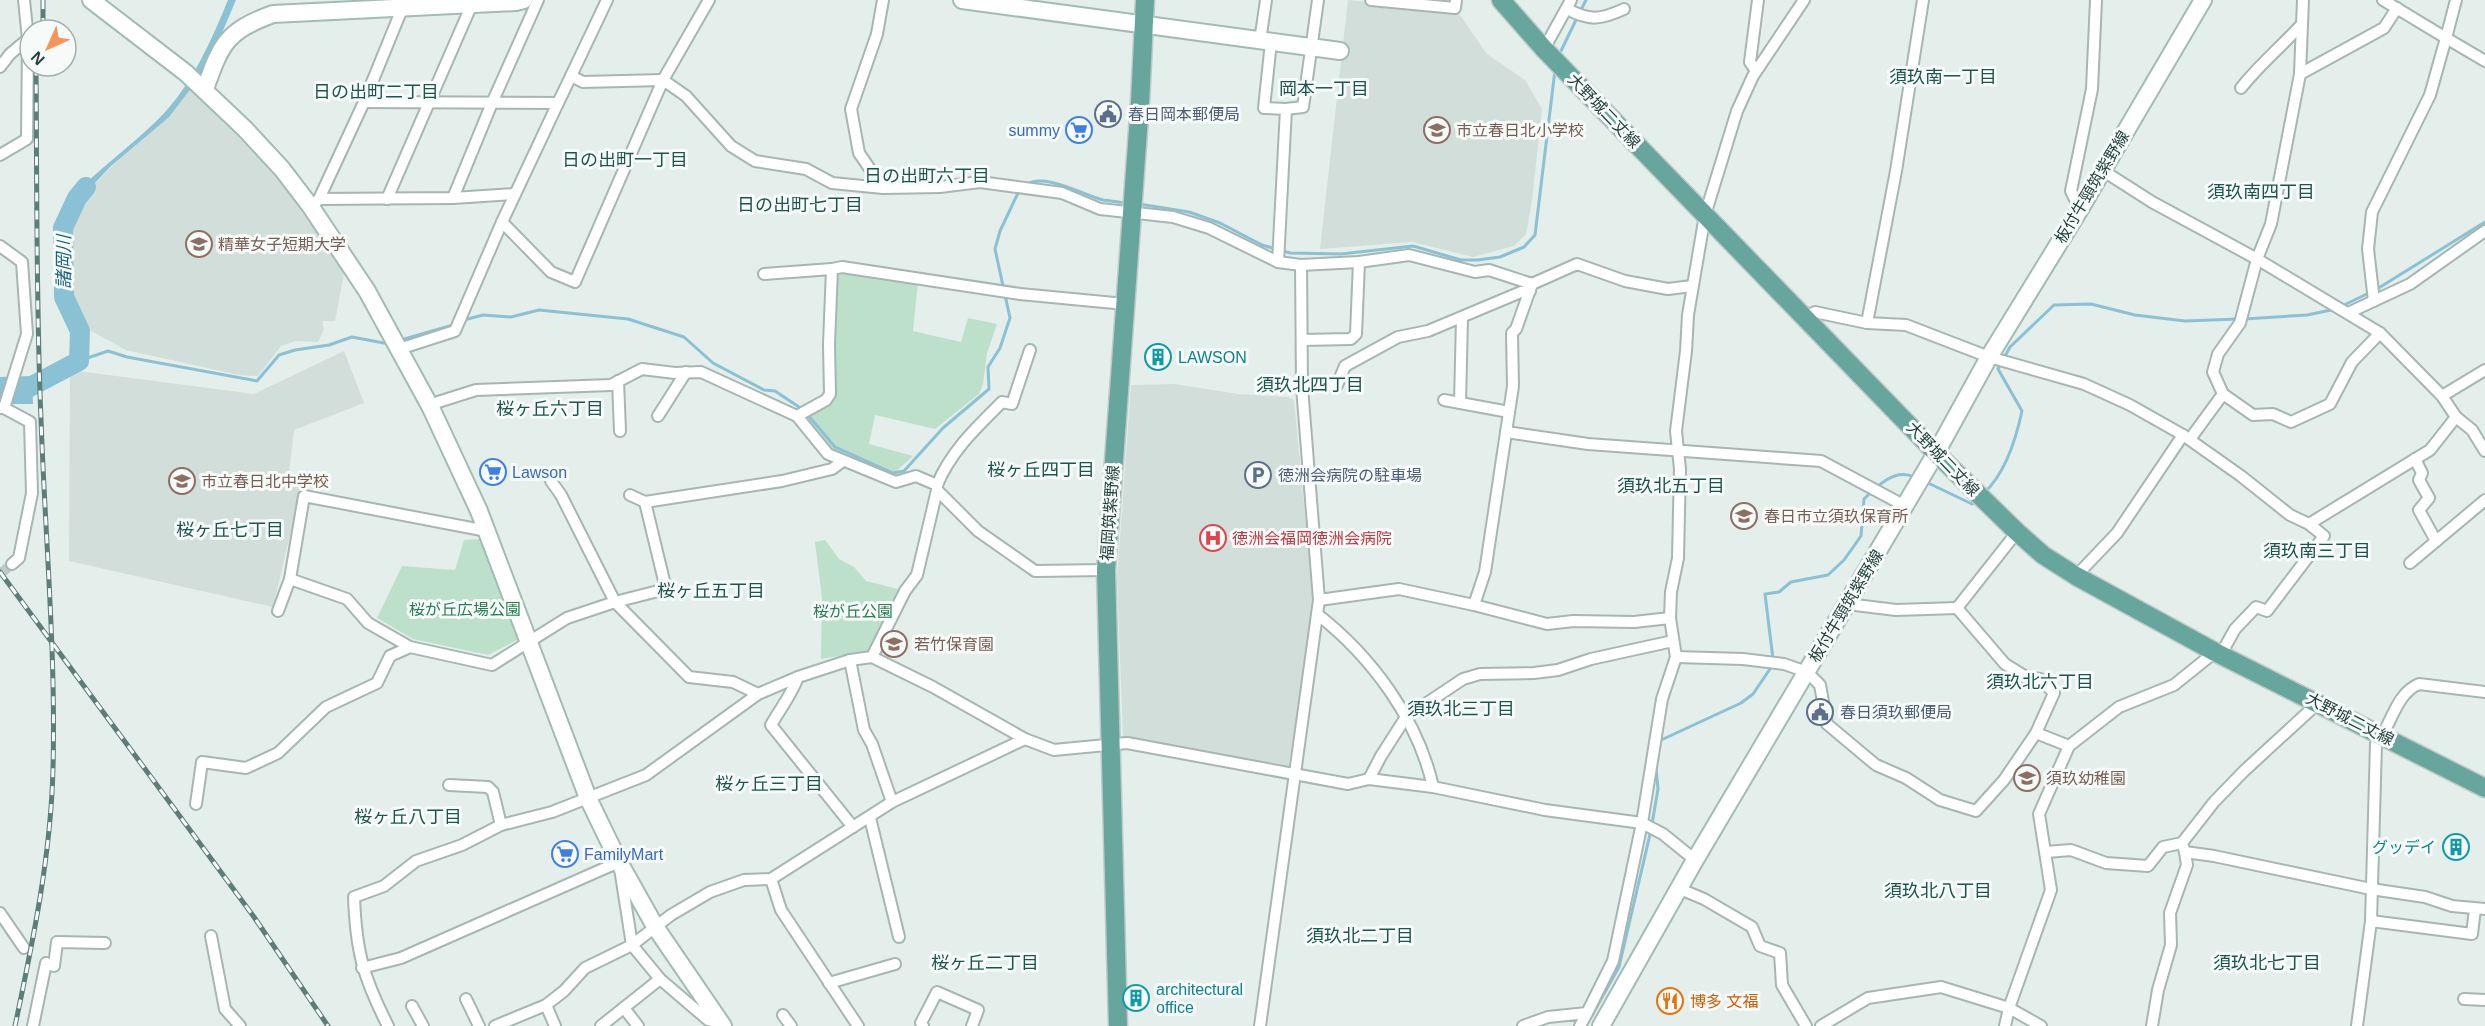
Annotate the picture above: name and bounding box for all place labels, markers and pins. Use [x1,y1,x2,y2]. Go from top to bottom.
public building icon: 春日岡本郵便局 [1093,99,1123,129]
place label: 春日岡本郵便局 [1128,106,1240,123]
supermarket icon: summy [1064,115,1094,145]
school or university icon: 市立春日北小学校 [1422,115,1452,145]
place label: summy [1008,122,1060,139]
place label: 市立春日北小学校 [1456,122,1584,139]
school or university icon: 精華女子短期大学 [184,229,214,259]
place label: 精華女子短期大学 [218,236,346,253]
building icon: LAWSON [1143,342,1173,372]
place label: LAWSON [1178,349,1247,366]
supermarket icon: Lawson [478,457,508,487]
parking icon: 徳洲会病院の駐車場 [1243,460,1273,490]
place label: Lawson [512,464,567,481]
school or university icon: 市立春日北中学校 [167,466,197,496]
place label: 徳洲会病院の駐車場 [1278,467,1422,484]
place label: 市立春日北中学校 [201,473,329,490]
school or university icon: 春日市立須玖保育所 [1729,501,1759,531]
place label: 春日市立須玖保育所 [1764,508,1908,525]
hospital icon: 徳洲会福岡徳洲会病院 [1198,523,1228,553]
place label: 徳洲会福岡徳洲会病院 [1232,530,1392,547]
school or university icon: 若竹保育園 [879,629,909,659]
place label: 若竹保育園 [914,636,994,653]
public building icon: 春日須玖郵便局 [1805,697,1835,727]
place label: 春日須玖郵便局 [1840,704,1952,721]
school or university icon: 須玖幼稚園 [2012,763,2042,793]
place label: 須玖幼稚園 [2046,770,2126,787]
building icon: グッデイ [2441,832,2471,862]
supermarket icon: FamilyMart [550,839,580,869]
place label: グッデイ [2372,839,2436,856]
place label: FamilyMart [584,846,664,863]
place label: architectural office [1156,981,1243,1016]
building icon: architectural office [1121,983,1151,1013]
restaurant icon: 博多 文福 [1655,986,1685,1016]
place label: 博多 文福 [1690,993,1758,1010]

